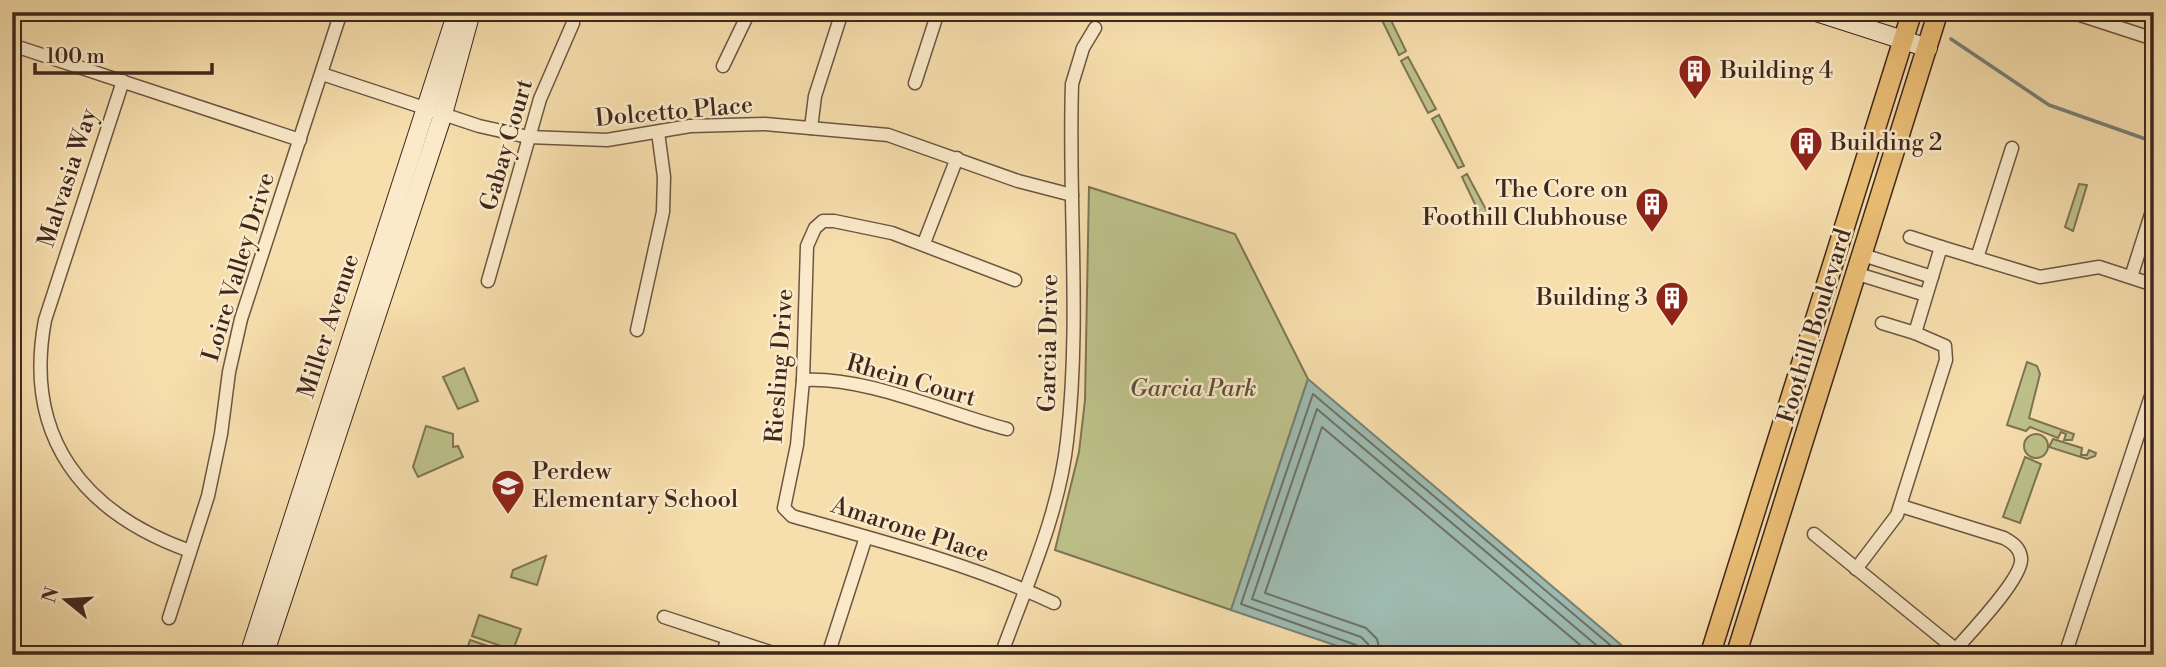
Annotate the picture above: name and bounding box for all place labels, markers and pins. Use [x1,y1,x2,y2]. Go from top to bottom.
building icon: Building 4 [1676,52,1714,101]
place label: Building 4 [1719,56,1833,86]
building icon: Building 2 [1787,124,1825,173]
place label: Building 2 [1829,128,1943,158]
place label: The Core on Foothill Clubhouse [1422,175,1628,233]
building icon: The Core on Foothill Clubhouse [1633,185,1671,234]
building icon: Building 3 [1653,279,1691,328]
place label: Building 3 [1535,283,1648,313]
place label: Perdew Elementary School [532,457,738,515]
school or university icon: Perdew Elementary School [489,467,527,516]

